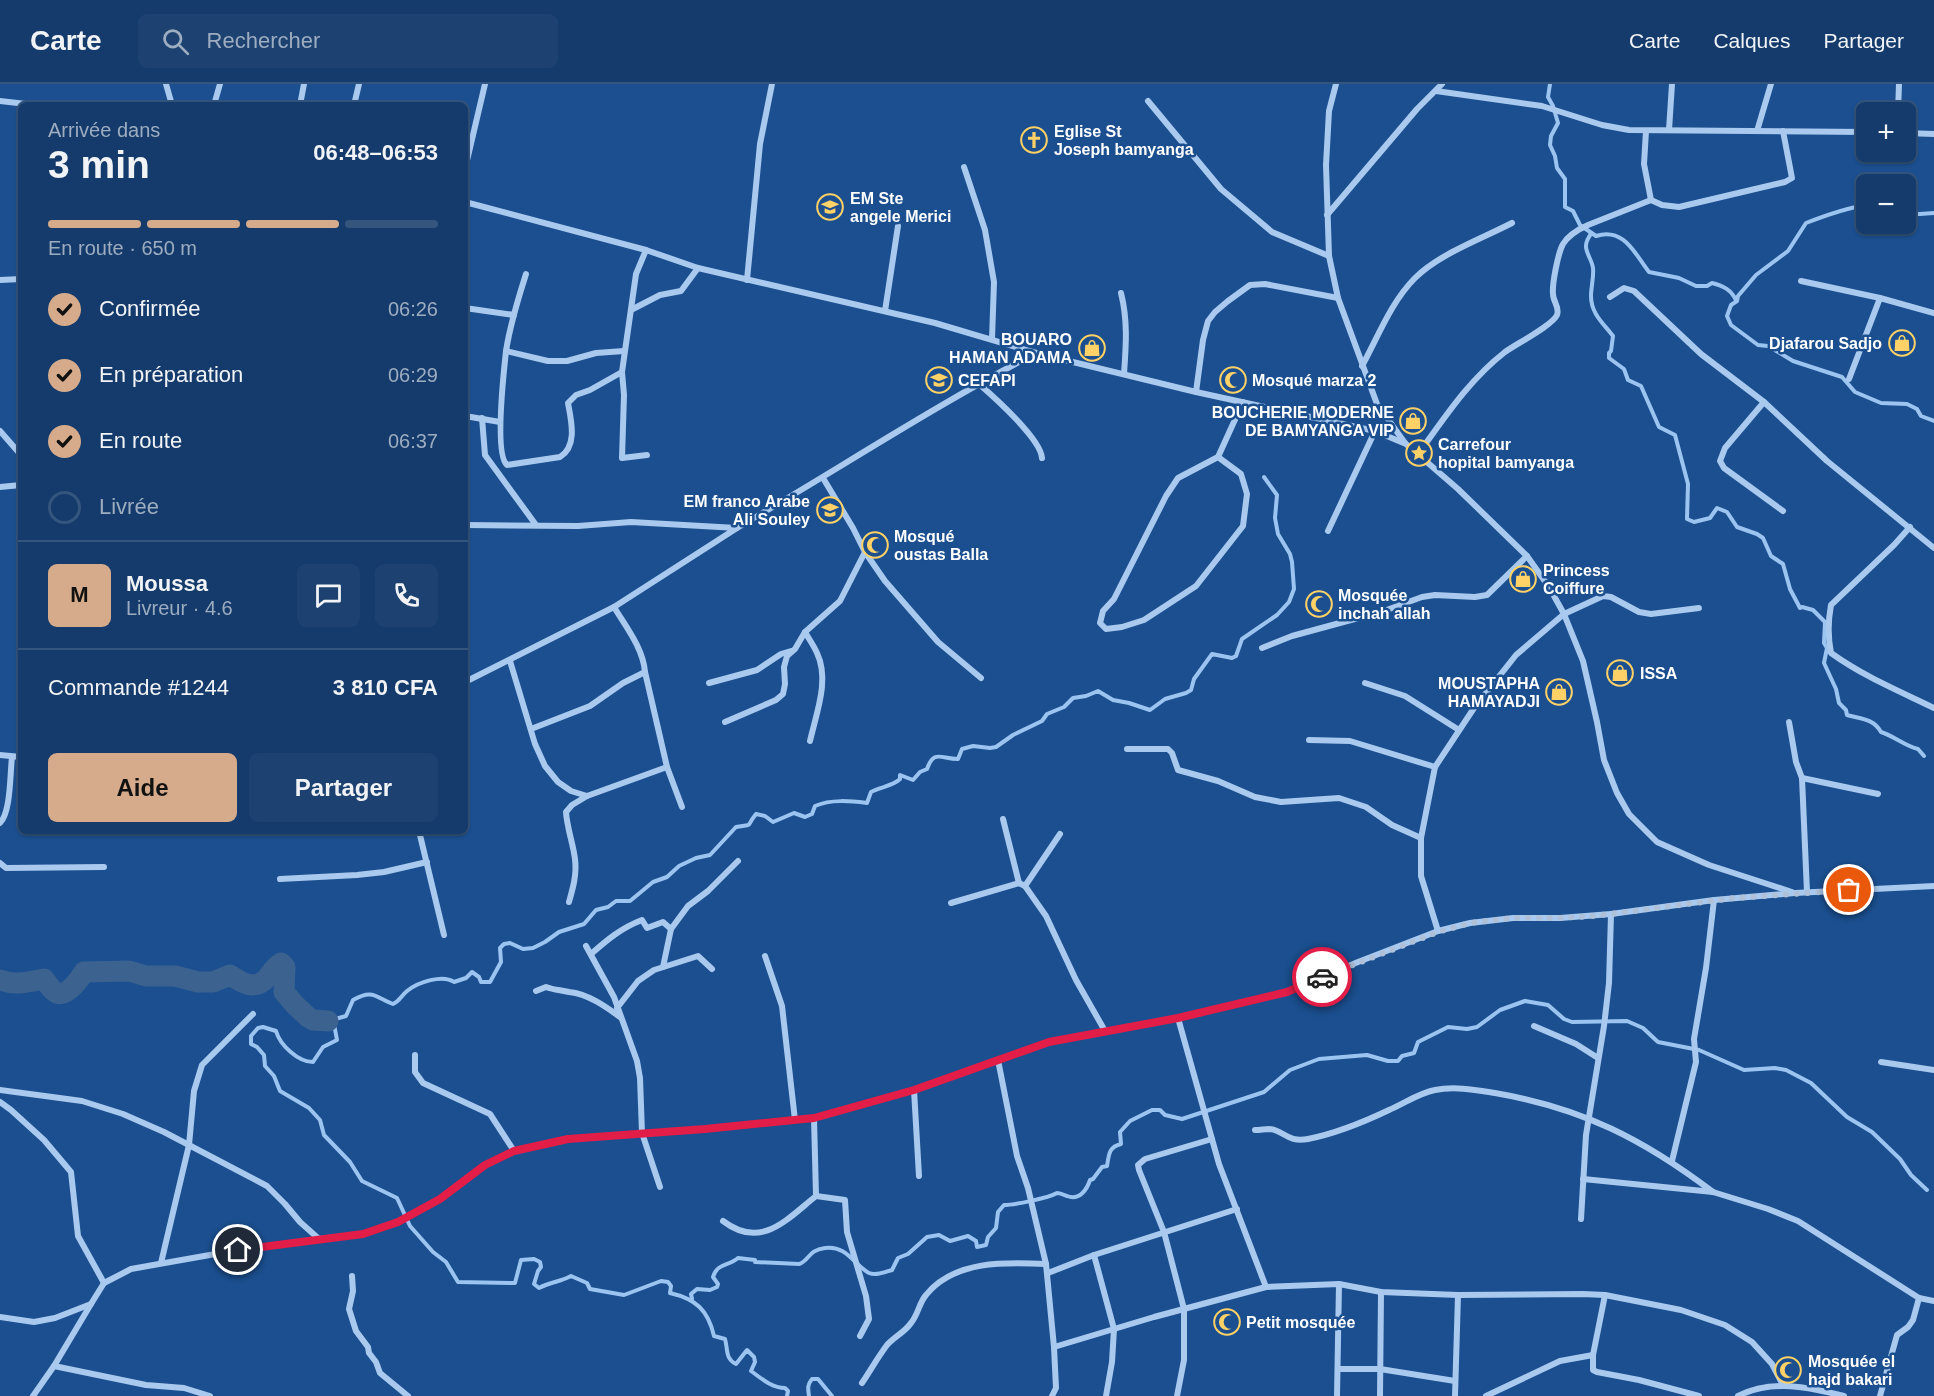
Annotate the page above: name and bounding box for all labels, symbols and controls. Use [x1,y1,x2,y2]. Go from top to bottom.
search box [138,14,558,68]
text: Carte [30,25,102,56]
icon: search [159,25,192,58]
text: Rechercher [207,28,320,53]
text: Carte [1629,29,1680,52]
text: Calques [1713,29,1790,52]
text: Partager [1823,29,1904,52]
map controls [1856,102,1916,234]
button: + [1856,102,1916,162]
text: Arrivée dans [48,119,160,141]
place label: Eglise St Joseph bamyanga [1054,123,1194,158]
church icon: Eglise St Joseph bamyanga [1019,125,1049,155]
text: 06:48–06:53 [313,140,438,165]
text: 3 min [48,143,150,186]
button: − [1856,174,1916,234]
place label: EM Ste angele Merici [850,190,951,225]
school or university icon: EM Ste angele Merici [815,192,845,222]
text: En route · 650 m [48,237,197,259]
icon: check [48,293,81,326]
text: Confirmée [99,296,200,321]
text: 06:26 [388,298,438,320]
shop icon: Djafarou Sadjo [1887,328,1917,358]
place label: BOUARO HAMAN ADAMA [949,331,1072,366]
shop icon: BOUARO HAMAN ADAMA [1077,333,1107,363]
place label: Djafarou Sadjo [1769,335,1882,352]
icon: check [48,359,81,392]
text: En préparation [99,362,243,387]
text: 06:29 [388,364,438,386]
school or university icon: CEFAPI [924,365,954,395]
mosque icon: Mosqué marza 2 [1218,365,1248,395]
place label: CEFAPI [958,372,1016,389]
place label: Mosqué marza 2 [1252,372,1377,389]
place label: BOUCHERIE MODERNE DE BAMYANGA VIP [1212,404,1394,439]
shop icon: BOUCHERIE MODERNE DE BAMYANGA VIP [1398,406,1428,436]
icon: check [48,425,81,458]
text: En route [99,428,182,453]
text: 06:37 [388,430,438,452]
place label: Carrefour hopital bamyanga [1438,436,1574,471]
place icon: Carrefour hopital bamyanga [1404,438,1434,468]
place label: EM franco Arabe Ali Souley [683,493,810,528]
text: Livrée [99,494,159,519]
school or university icon: EM franco Arabe Ali Souley [815,495,845,525]
place label: Mosqué oustas Balla [894,528,988,563]
mosque icon: Mosqué oustas Balla [860,530,890,560]
place label: Princess Coiffure [1543,562,1610,597]
button: chat [297,564,360,627]
button: phone [375,564,438,627]
shop icon: Princess Coiffure [1508,564,1538,594]
text: Moussa [126,571,208,596]
text: M [70,582,89,607]
place label: Mosquée inchah allah [1338,587,1430,622]
mosque icon: Mosquée inchah allah [1304,589,1334,619]
text: Livreur · 4.6 [126,597,233,619]
shop icon: ISSA [1605,658,1635,688]
place label: ISSA [1640,665,1678,682]
text: Commande #1244 [48,675,229,700]
text: 3 810 CFA [333,675,438,700]
place label: MOUSTAPHA HAMAYADJI [1438,675,1540,710]
shop icon: MOUSTAPHA HAMAYADJI [1544,677,1574,707]
button: Aide [48,753,237,822]
button: Partager [249,753,438,822]
pin [1823,864,1874,915]
icon: bag [1832,873,1865,906]
courier [1292,947,1352,1007]
icon: car [1306,961,1339,994]
pin [212,1224,263,1275]
icon: home [221,1233,254,1266]
mosque icon: Petit mosquée [1212,1307,1242,1337]
place label: Petit mosquée [1246,1314,1355,1331]
place label: Mosquée el hajd bakari [1808,1353,1895,1388]
mosque icon: Mosquée el hajd bakari [1773,1355,1803,1385]

